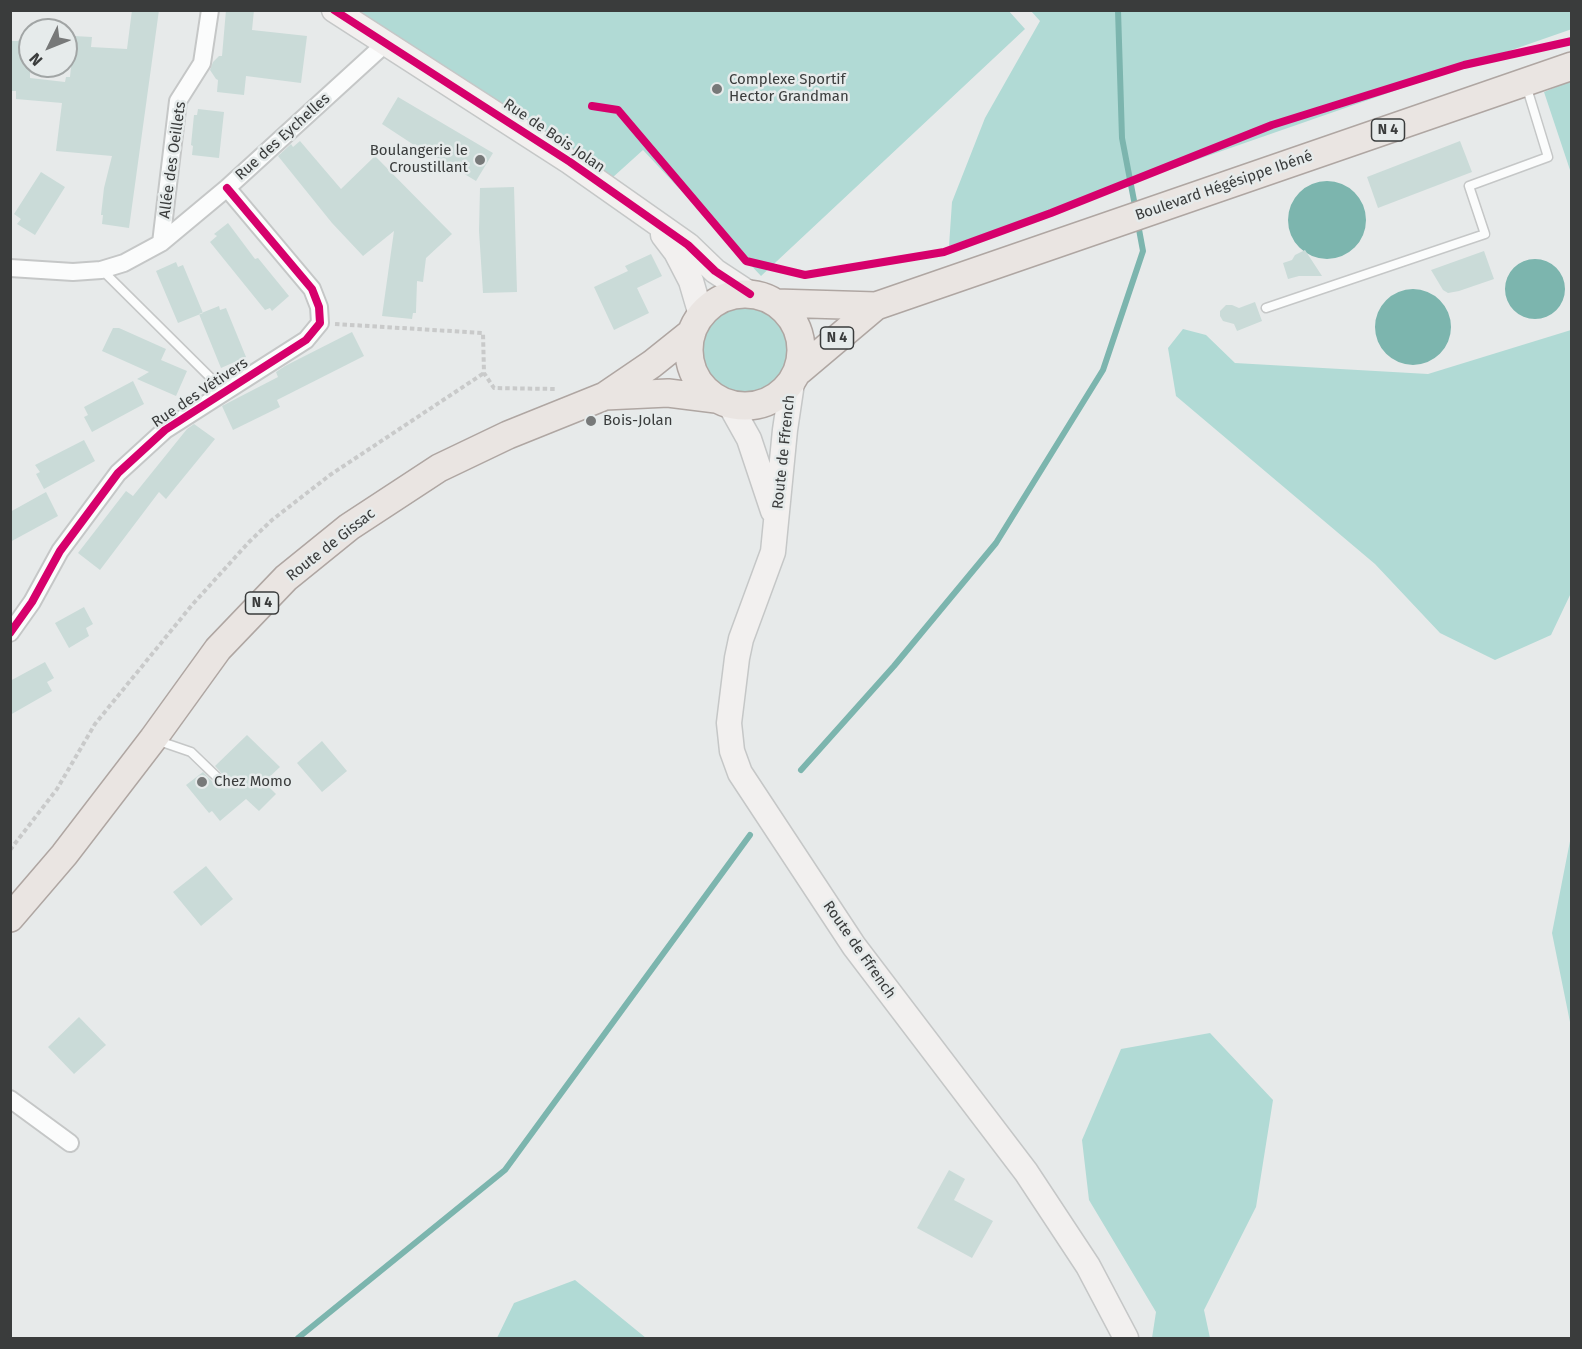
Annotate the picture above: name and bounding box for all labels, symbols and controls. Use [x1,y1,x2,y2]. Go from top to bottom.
north arrow [18,18,78,78]
text: N [25,49,47,70]
place label: Complexe Sportif Hector Grandman [729,71,849,106]
marker: Complexe Sportif Hector Grandman [710,82,724,96]
street label: Rue des Eychelles [232,90,334,184]
street label: Rue de Bois Jolan [500,95,608,177]
street label: Allée des Oeillets [156,100,190,220]
road number: N 4 [1372,119,1404,141]
place label: Boulangerie le Croustillant [370,142,468,177]
street label: Boulevard Hégésippe Ibéné [1133,147,1315,225]
marker: Boulangerie le Croustillant [473,153,487,167]
road number: N 4 [820,327,854,349]
street label: Rue des Vétivers [149,354,251,432]
street label: Route de Ffrench [769,394,799,510]
place label: Bois-Jolan [603,412,672,430]
marker: Bois-Jolan [584,414,598,428]
street label: Route de Gissac [283,505,379,585]
road number: N 4 [246,592,278,614]
place label: Chez Momo [214,773,292,791]
marker: Chez Momo [195,775,209,789]
street label: Route de Ffrench [819,898,899,1002]

